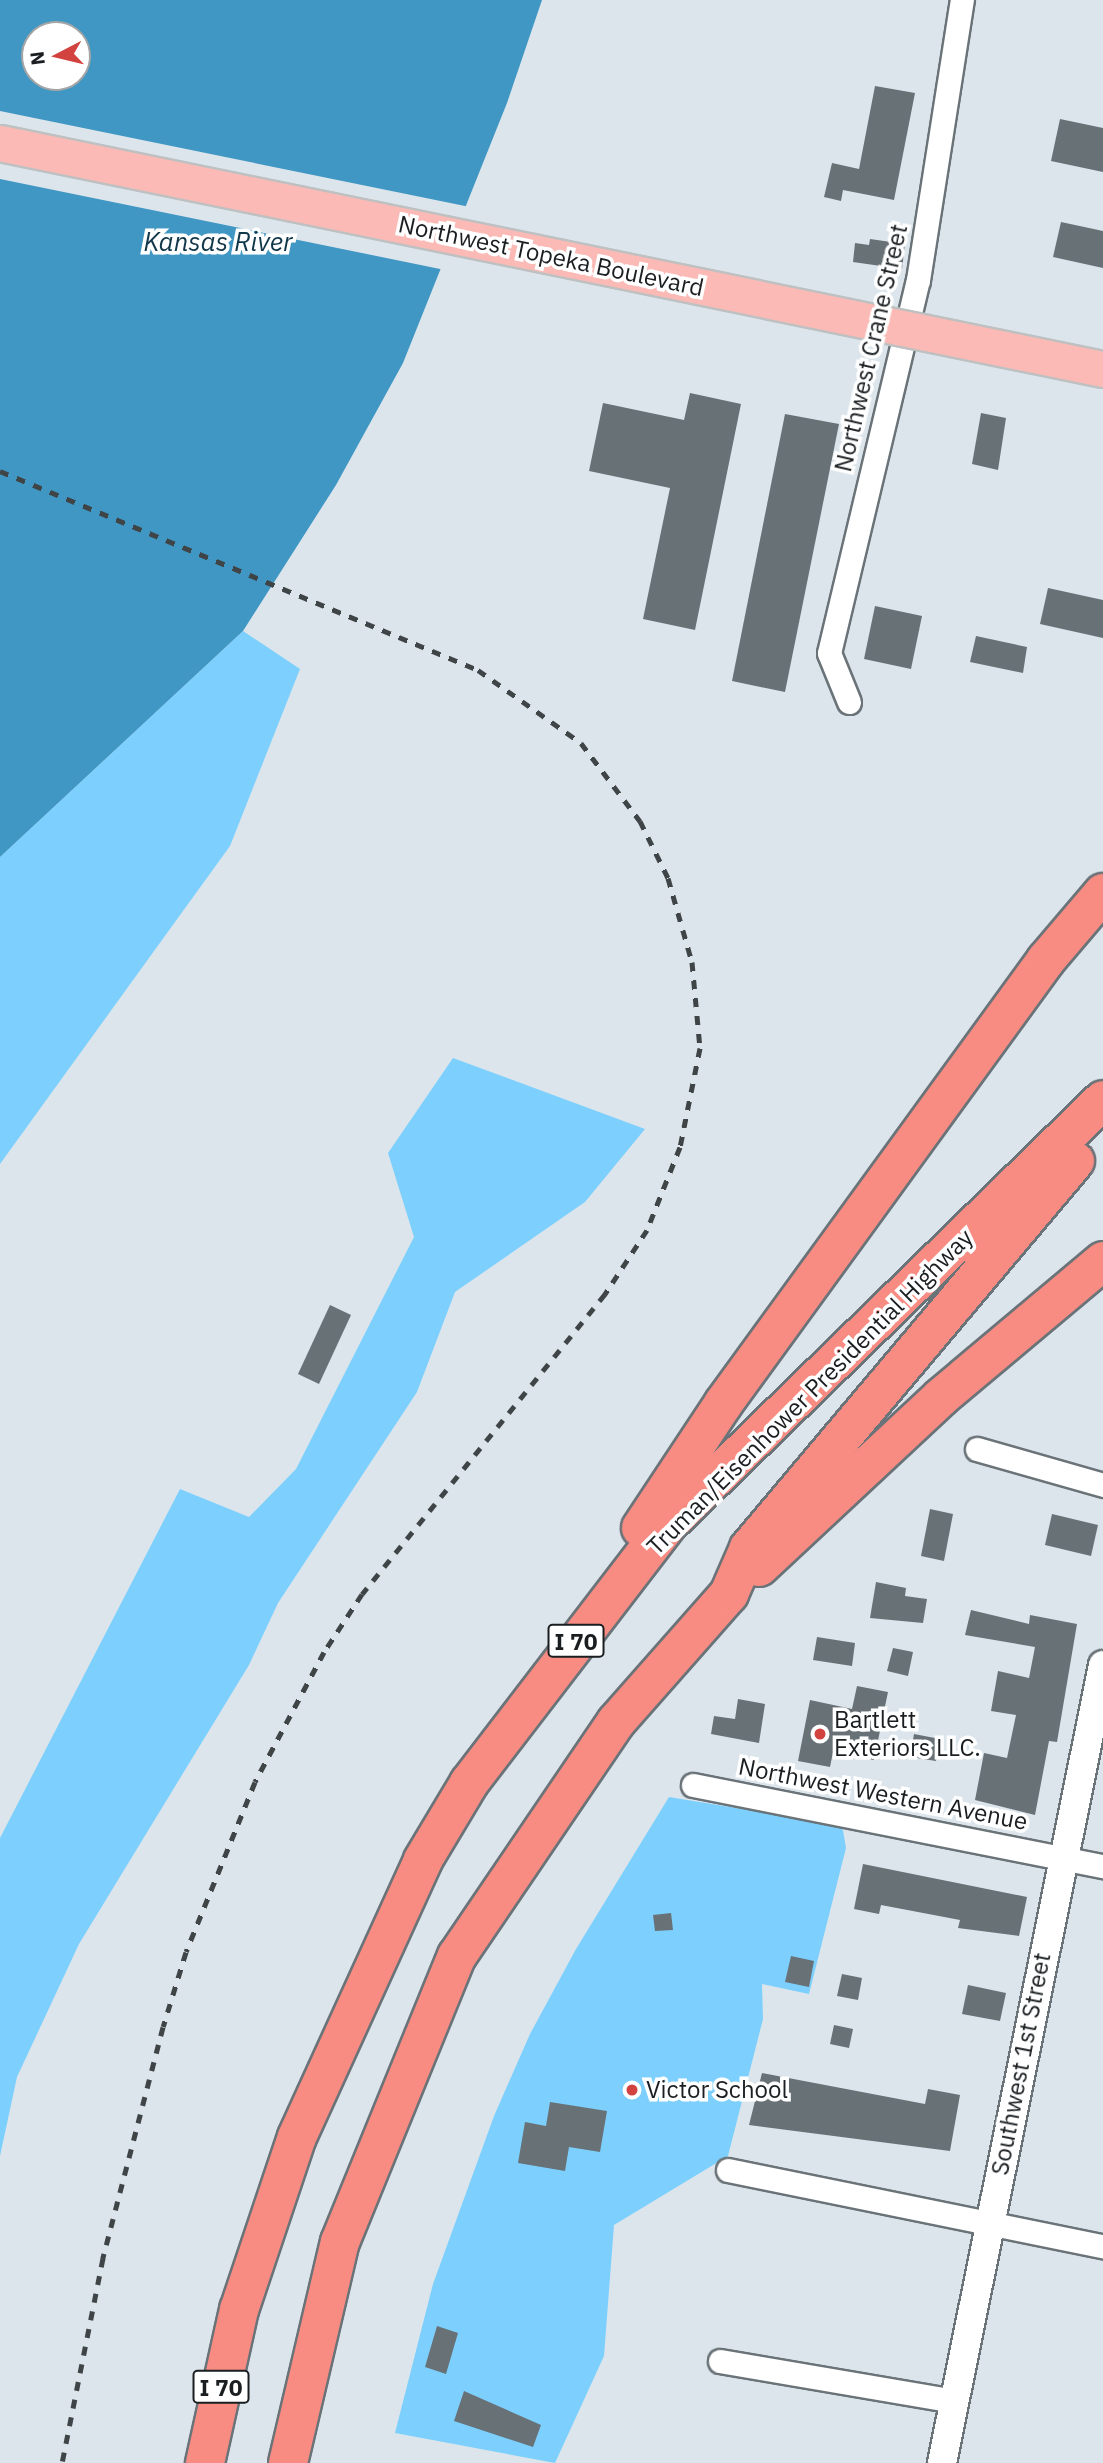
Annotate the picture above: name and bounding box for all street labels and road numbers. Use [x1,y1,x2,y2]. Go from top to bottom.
street label: Northwest Topeka Boulevard [396,210,706,302]
street label: Northwest Crane Street [829,221,913,475]
street label: Truman/Eisenhower Presidential Highway [641,1223,979,1561]
road number: I 70 [546,1622,606,1660]
street label: Northwest Western Avenue [736,1752,1030,1836]
street label: Southwest 1st Street [985,1950,1057,2178]
road number: I 70 [191,2368,251,2406]

